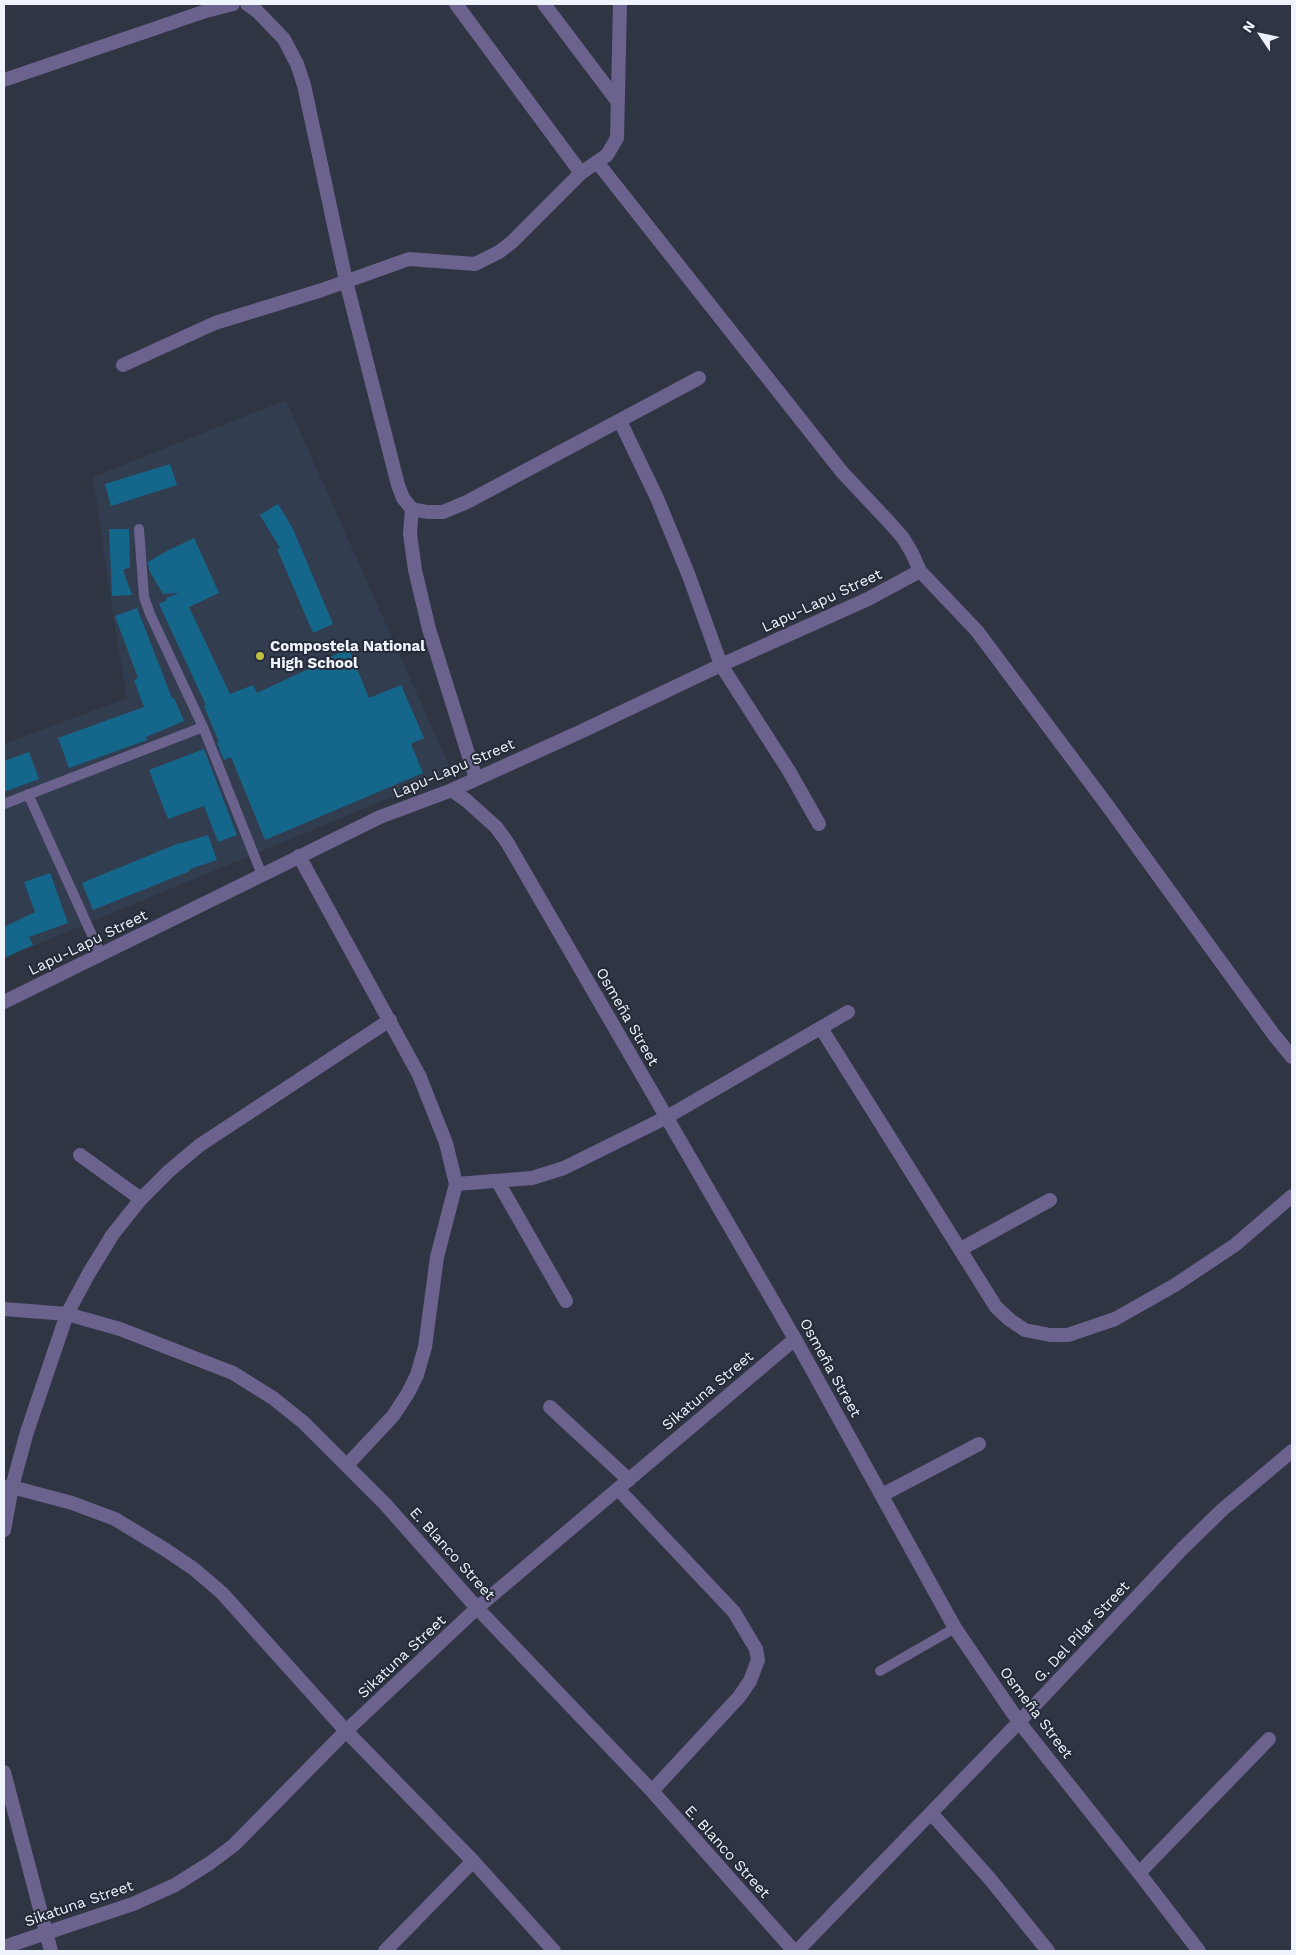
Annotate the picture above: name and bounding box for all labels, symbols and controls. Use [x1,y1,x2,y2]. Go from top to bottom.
north arrow [1236,10,1286,60]
text: N [1239,18,1258,35]
street label: Lapu-Lapu Street [759,565,885,637]
place label: Compostela National High School [270,638,425,673]
marker: Compostela National High School [254,650,266,662]
street label: Lapu-Lapu Street [391,735,517,803]
street label: Lapu-Lapu Street [26,906,150,980]
street label: Osmeña Street [592,965,662,1069]
street label: Osmeña Street [795,1315,865,1421]
street label: Sikatuna Street [659,1348,757,1434]
street label: E. Blanco Street [406,1504,498,1604]
street label: G. Del Pilar Street [1030,1578,1134,1686]
street label: Sikatuna Street [354,1612,450,1702]
street label: Osmeña Street [996,1664,1076,1762]
street label: E. Blanco Street [681,1802,773,1902]
street label: Sikatuna Street [22,1877,136,1931]

